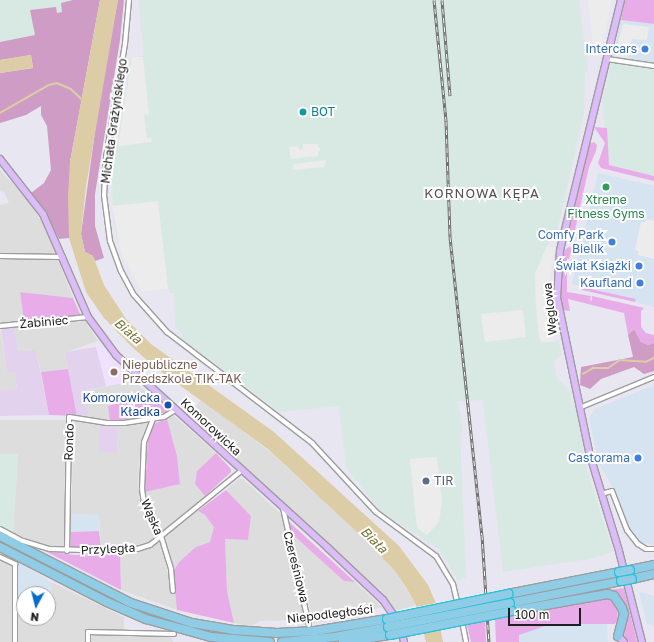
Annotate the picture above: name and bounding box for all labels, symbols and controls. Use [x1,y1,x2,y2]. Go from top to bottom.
place label: Intercars [585,42,637,56]
marker: Intercars [640,44,650,54]
street label: Michała Grażyńskiego [98,58,130,184]
place label: BOT [311,105,335,119]
marker: BOT [298,107,308,117]
marker: Xtreme Fitness Gyms [601,182,611,192]
district label: KORNOWA KĘPA [424,185,540,201]
place label: Xtreme Fitness Gyms [567,193,645,221]
place label: Comfy Park Bielik [538,228,604,256]
marker: Comfy Park Bielik [607,237,617,247]
place label: Świat Książki [555,259,631,273]
marker: Świat Książki [634,261,644,271]
place label: Kaufland [580,276,632,290]
marker: Kaufland [635,278,645,288]
street label: Węglowa [540,282,560,336]
street label: Żabiniec [19,313,69,331]
water label: Biała [111,315,145,347]
place label: Niepubliczne Przedszkole TIK-TAK [122,358,242,386]
marker: Niepubliczne Przedszkole TIK-TAK [109,367,119,377]
place label: Komorowicka Kładka [82,391,160,419]
street label: Komorowicka [178,395,244,459]
marker: Komorowicka Kładka [163,400,173,410]
street label: Rondo [61,423,77,461]
place label: Castorama [568,451,630,465]
marker: Castorama [633,453,643,463]
place label: TIR [434,474,453,488]
marker: TIR [421,476,431,486]
street label: Wąska [138,497,166,537]
water label: Biała [357,523,391,557]
street label: Czereśniowa [280,530,312,604]
street label: Przyległa [80,540,136,558]
north arrow [16,586,56,626]
scale bar [510,600,583,626]
street label: Niepodległości [286,602,374,626]
text: 100 m [515,607,549,622]
text: N [30,610,40,624]

